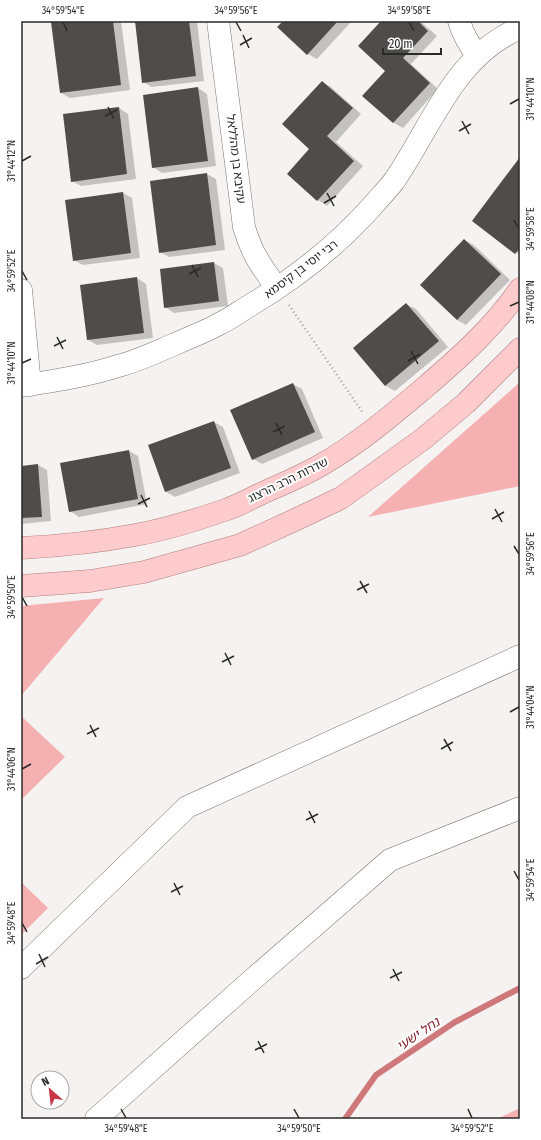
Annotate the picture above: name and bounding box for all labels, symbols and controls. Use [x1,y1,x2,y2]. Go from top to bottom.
text: 34°59'54"E [42,5,85,17]
text: 34°59'56"E [214,5,258,17]
text: 34°59'58"E [387,5,431,17]
scale bar [383,30,441,56]
text: 20 m [389,37,413,51]
text: 31°44'10"N [525,78,537,120]
street label: עקיבא בן מהללאל [224,113,248,205]
text: 31°44'12"N [6,140,18,182]
text: 34°59'58"E [525,207,537,251]
street label: רבי יוסי בן קיסמא [262,237,340,301]
text: 34°59'52"E [6,249,18,292]
text: 31°44'08"N [525,280,537,324]
text: 31°44'10"N [6,342,18,384]
street label: שדרות הרב הרצוג [246,455,330,505]
text: 34°59'56"E [525,532,537,576]
text: 34°59'50"E [6,575,18,619]
text: 31°44'04"N [525,685,537,729]
text: 31°44'06"N [6,747,18,791]
text: 34°59'54"E [525,858,537,901]
text: 34°59'48"E [6,901,18,945]
water label: נחל ישעי [394,1014,443,1054]
north arrow [30,1070,70,1110]
text: N [40,1074,52,1089]
text: 34°59'48"E [104,1123,148,1135]
text: 34°59'50"E [277,1123,321,1135]
text: 34°59'52"E [451,1123,494,1135]

